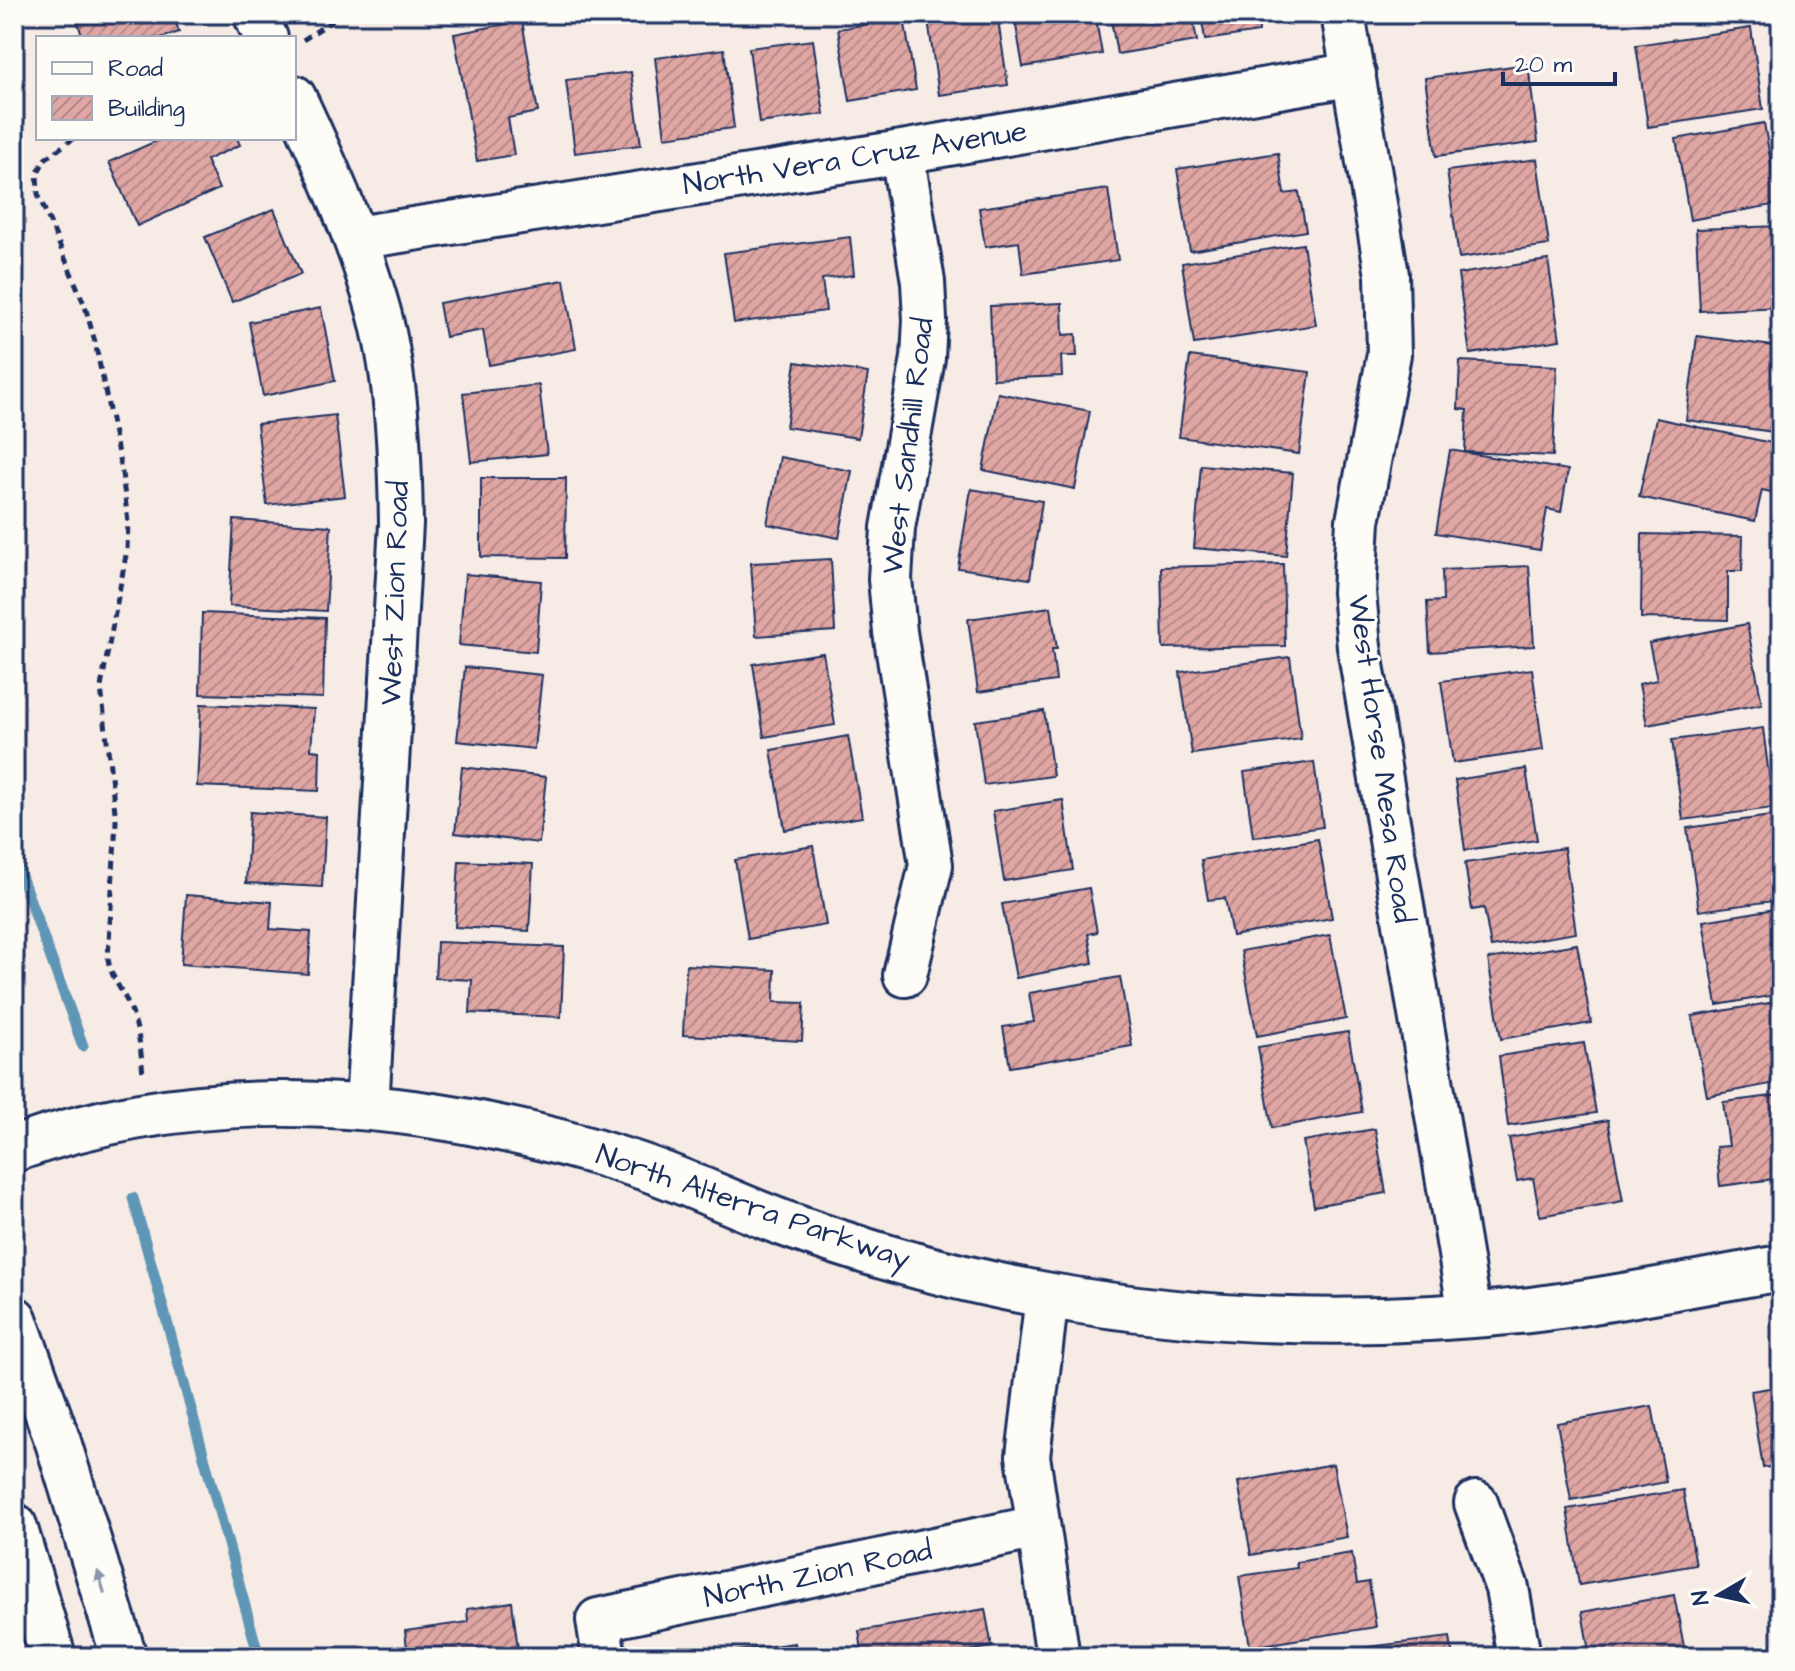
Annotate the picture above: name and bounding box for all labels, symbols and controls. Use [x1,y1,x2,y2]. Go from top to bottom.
legend [36,36,296,140]
scale bar [1503,36,1615,86]
text: 20 m [1515,48,1572,82]
text: Road [108,52,163,86]
text: Building [108,92,185,127]
street label: North Vera Cruz Avenue [680,110,1030,206]
street label: West Sandhill Road [871,315,945,577]
street label: West Zion Road [370,480,420,706]
street label: West Horse Mesa Road [1337,592,1425,926]
street label: North Alterra Parkway [590,1134,916,1281]
street label: North Zion Road [700,1529,936,1619]
north arrow [1679,1555,1759,1635]
one-way arrow [94,1570,107,1594]
text: N [1684,1588,1717,1607]

